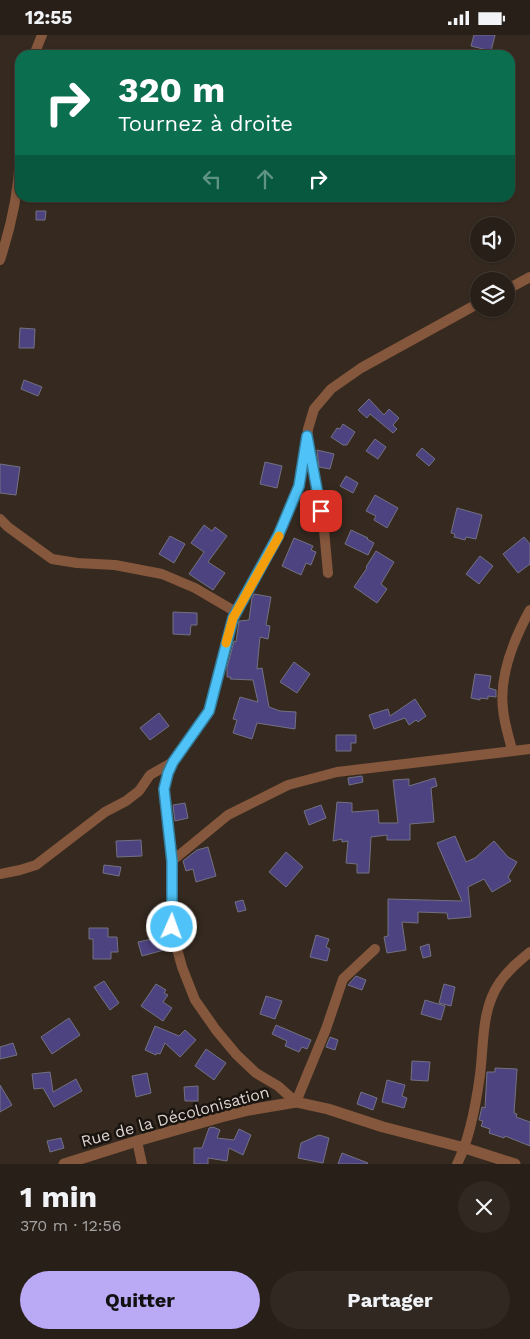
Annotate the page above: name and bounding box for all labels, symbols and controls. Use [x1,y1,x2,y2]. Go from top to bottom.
text: 12:55 [25,6,72,29]
text: 320 m [118,69,225,111]
icon: right [35,70,100,135]
text: Tournez à droite [118,111,293,136]
icon: left [198,165,226,193]
icon: ahead [251,165,279,193]
icon: right [304,165,332,193]
map controls [470,217,515,317]
button: sound [470,217,515,262]
button: layers [470,272,515,317]
pin [300,490,342,532]
icon: arrive [307,497,335,525]
position arrow [145,900,197,952]
street label: Rue de la Décolonisation [79,1082,271,1151]
text: 1 min [20,1179,97,1214]
button: close [458,1181,510,1233]
text: 370 m · 12:56 [20,1216,122,1235]
button: Quitter [20,1271,260,1329]
button: Partager [270,1271,510,1329]

